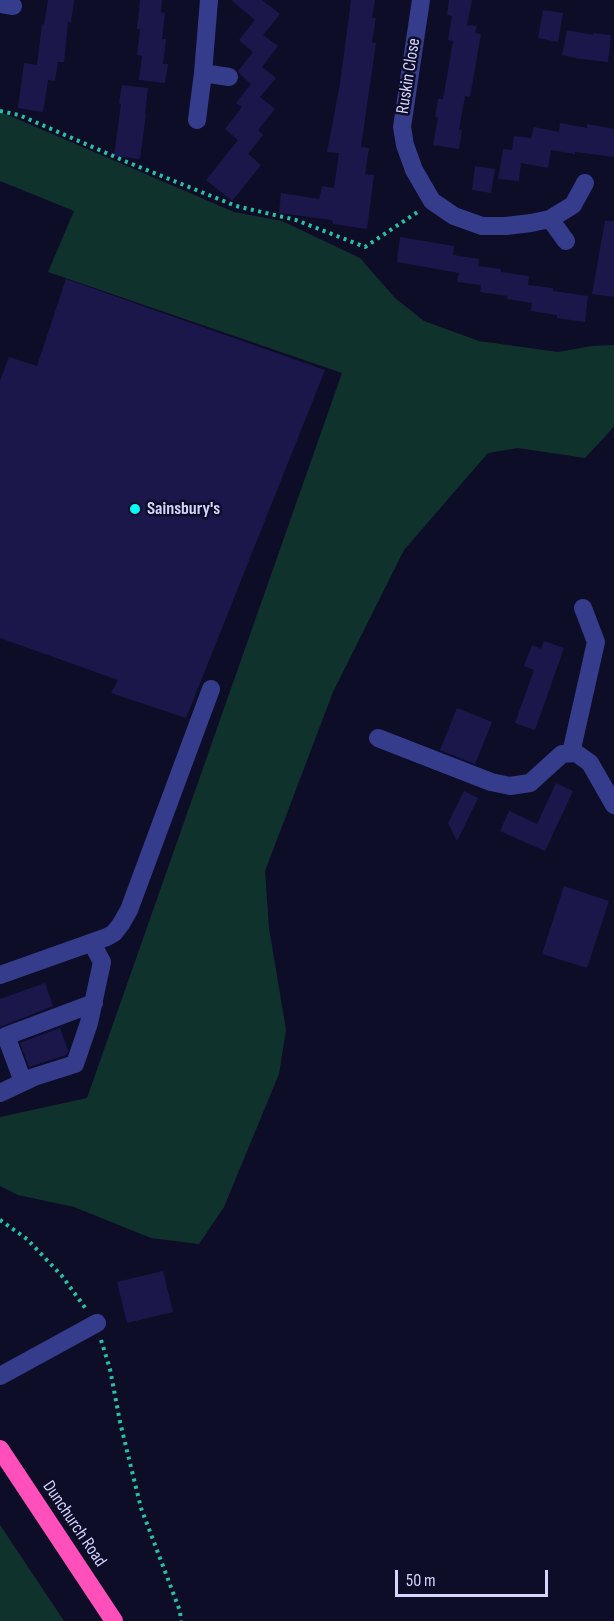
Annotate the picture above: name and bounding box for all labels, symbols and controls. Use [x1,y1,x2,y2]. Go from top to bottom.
street label: Ruskin Close [392,37,426,115]
place label: Sainsbury's [147,498,220,520]
marker: Sainsbury's [128,502,142,516]
street label: Dunchurch Road [37,1477,111,1571]
scale bar [398,1558,551,1596]
text: 50 m [406,1570,436,1591]

